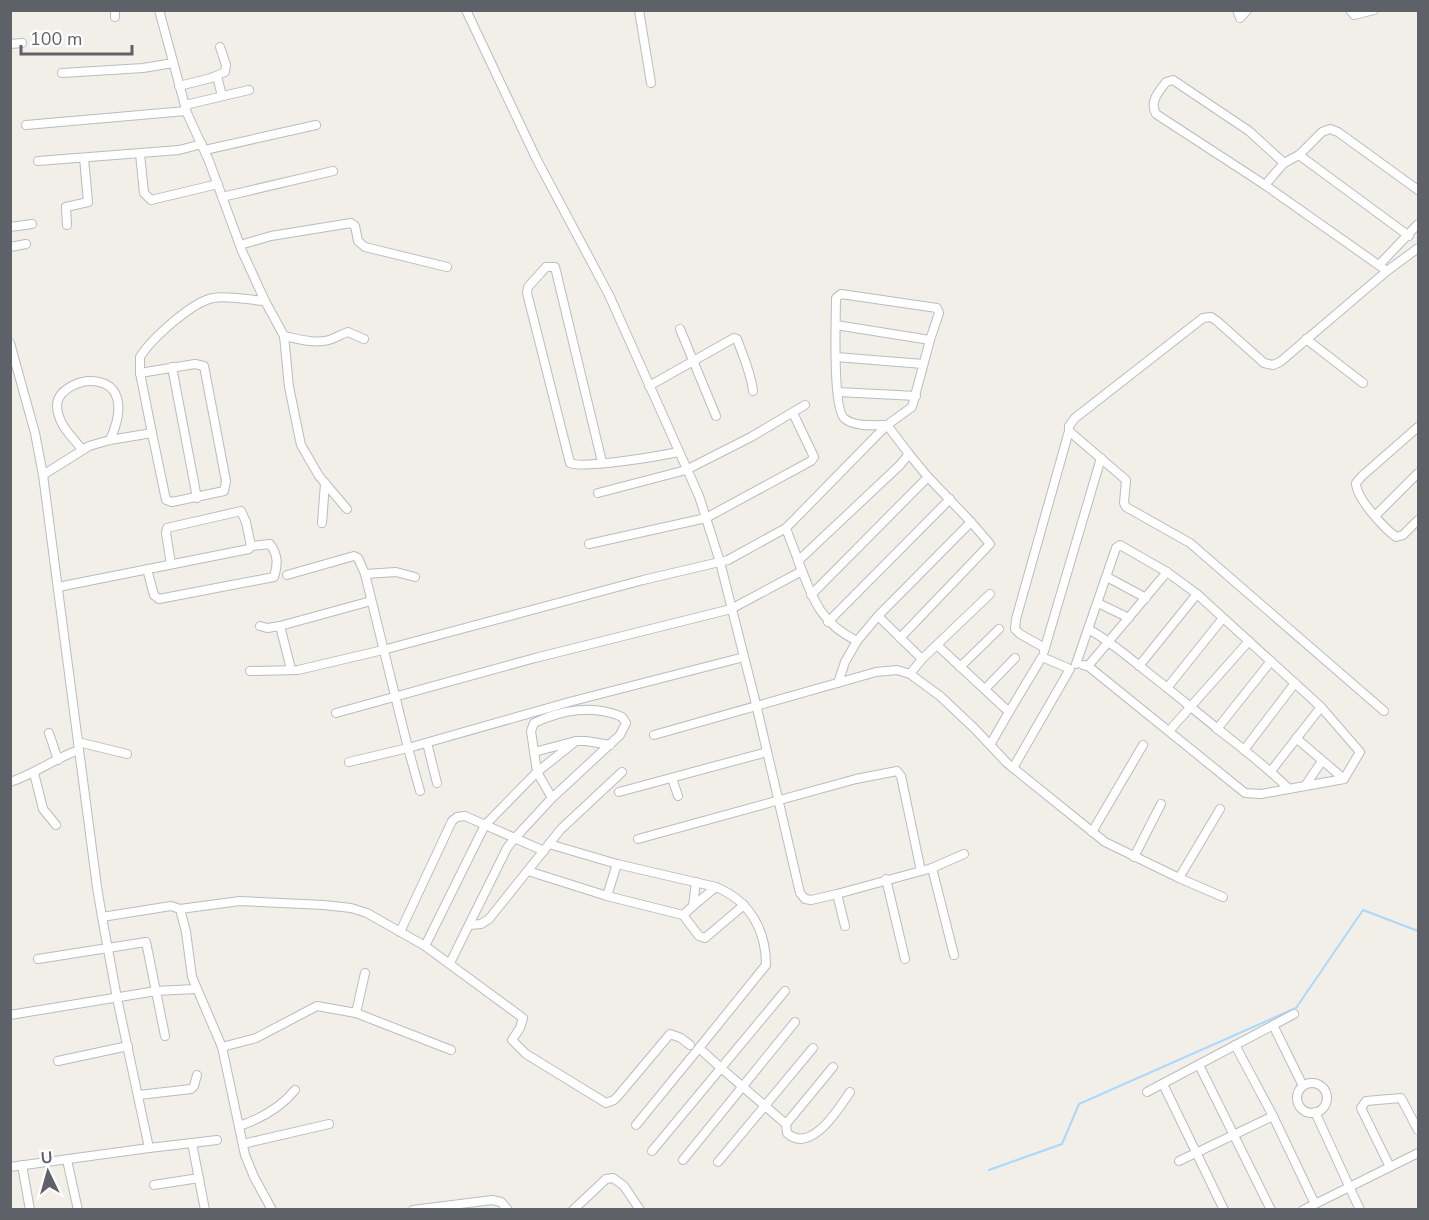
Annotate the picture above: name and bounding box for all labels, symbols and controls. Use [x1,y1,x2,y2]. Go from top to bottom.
scale bar [21,18,132,56]
text: 100 m [30,27,82,51]
north arrow [18,1142,78,1202]
text: U [40,1147,54,1170]

